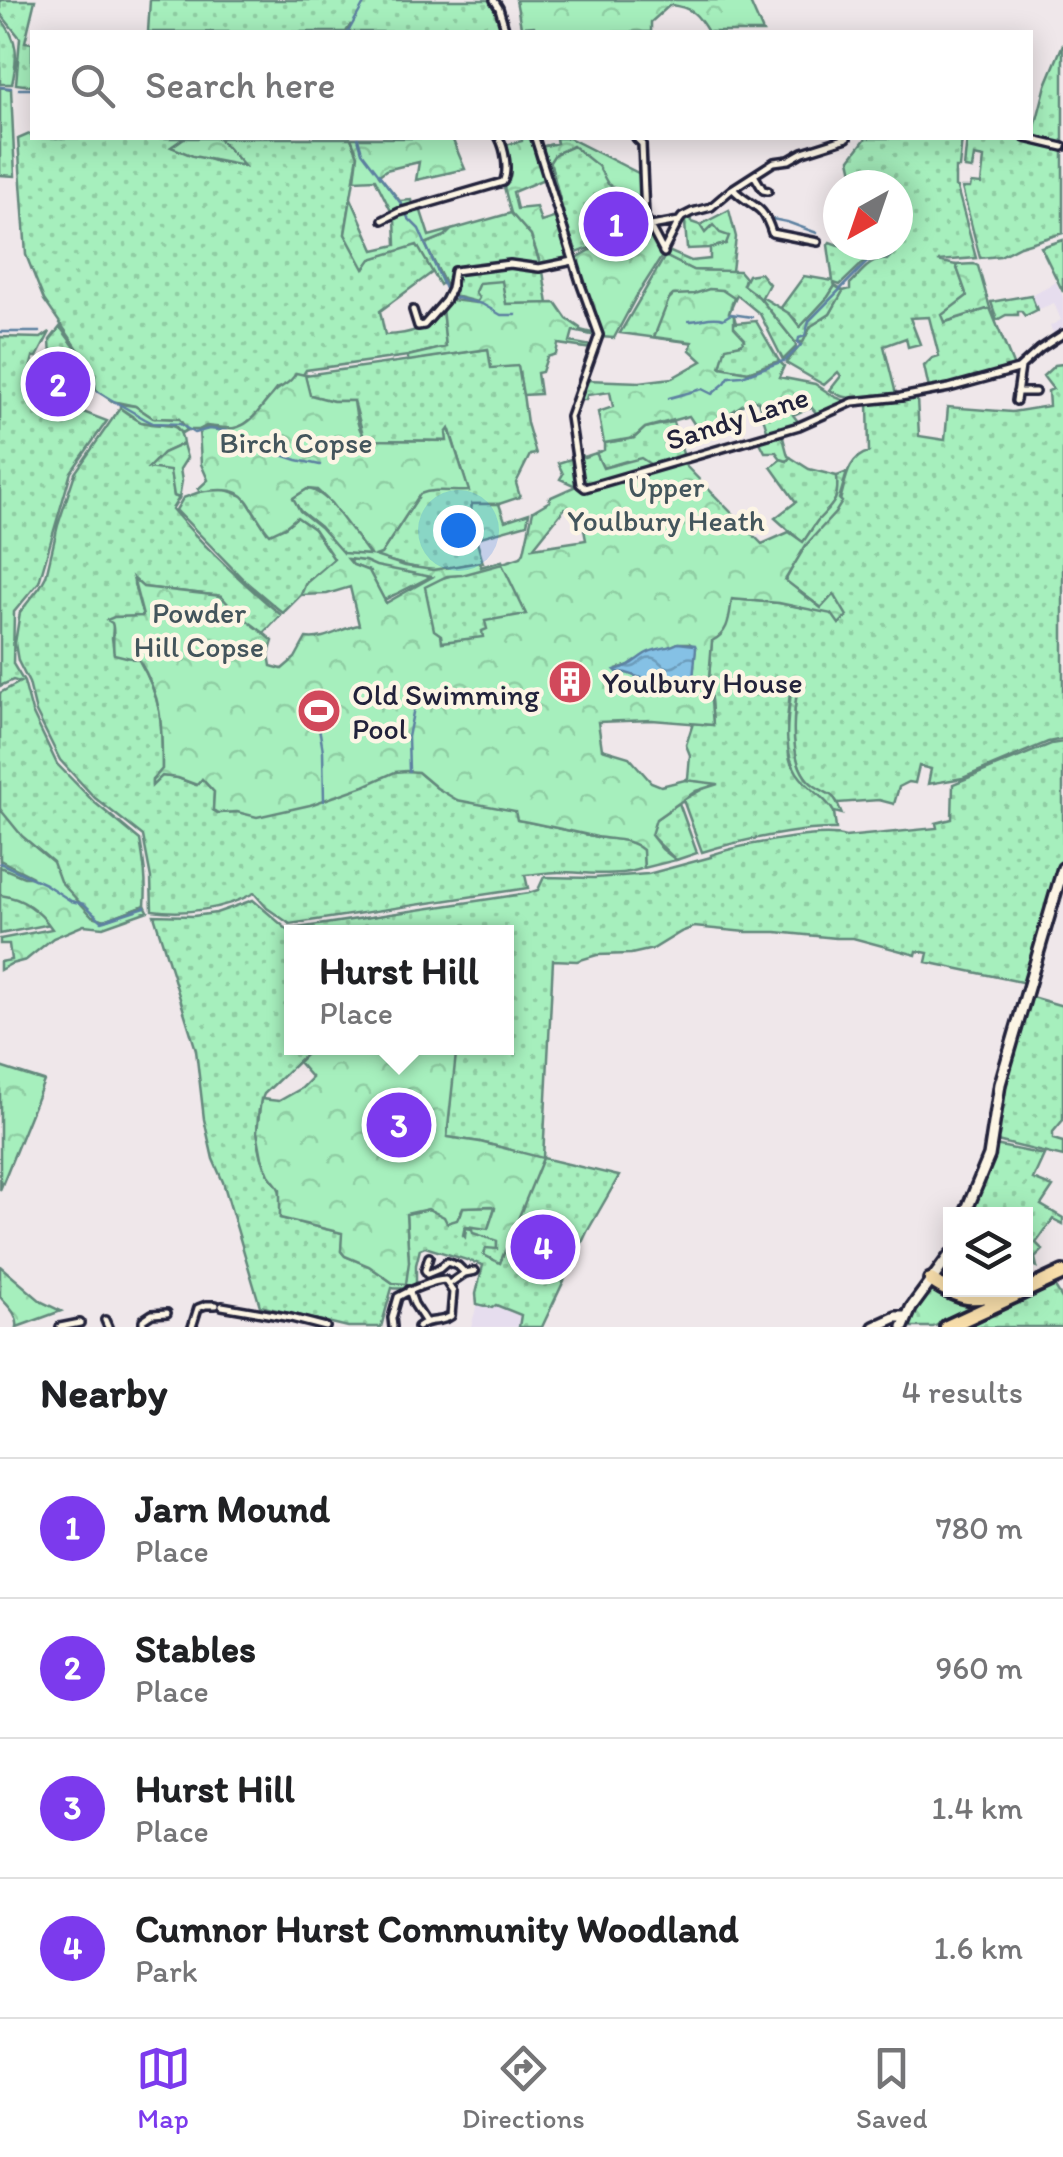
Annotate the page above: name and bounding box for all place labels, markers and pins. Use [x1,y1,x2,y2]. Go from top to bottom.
pin: 1 [584,186,648,262]
pin: 2 [26,346,90,422]
building icon: Youlbury House [547,659,593,705]
place label: Youlbury House [602,664,803,701]
place label: Old Swimming Pool [352,676,540,747]
sports icon: Old Swimming Pool [296,688,342,734]
pin: 3 [366,1088,432,1162]
pin: 4 [510,1210,576,1284]

